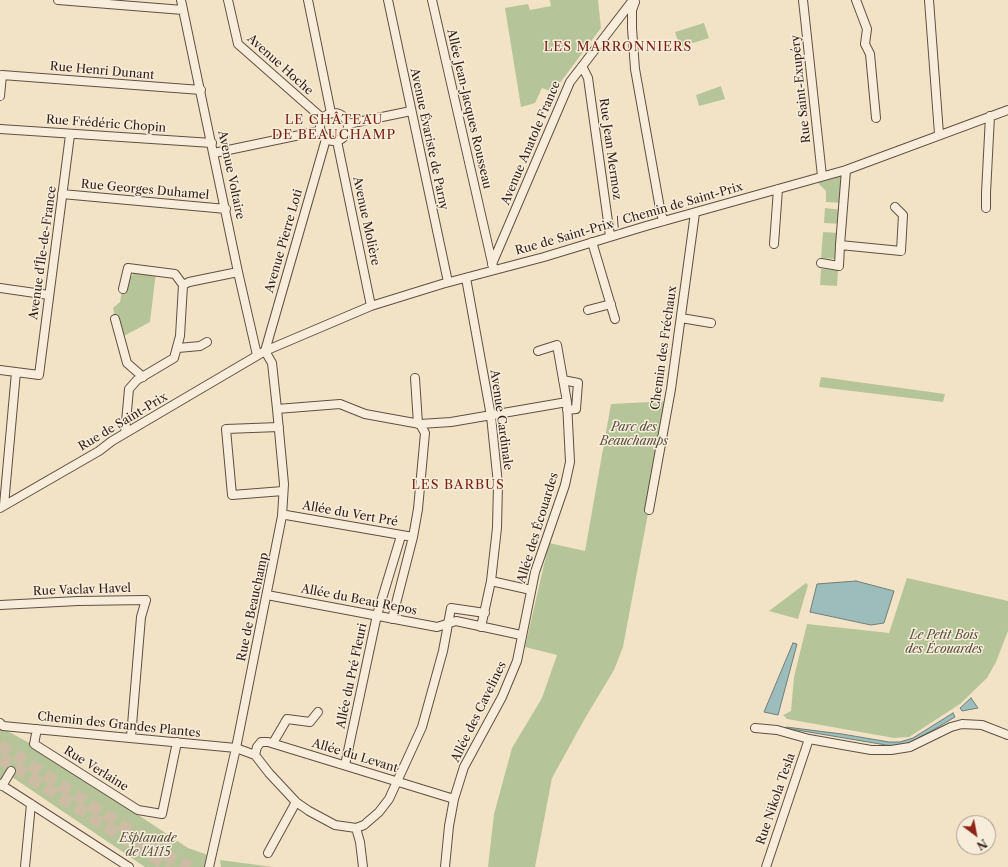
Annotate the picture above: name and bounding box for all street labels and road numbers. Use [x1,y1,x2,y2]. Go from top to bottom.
street label: Allée Jean-Jacques Rousseau [444,28,494,190]
street label: Avenue Hoche [244,32,316,98]
street label: Rue Saint-Exupéry [788,34,814,144]
street label: Rue Henri Dunant [49,59,155,83]
street label: Avenue Évariste de Parny [407,67,451,211]
street label: Avenue Anatole France [498,79,564,207]
street label: Rue Jean Mermoz [596,97,624,201]
street label: Rue Frédéric Chopin [45,113,167,135]
street label: Avenue Voltaire [215,129,247,221]
street label: Avenue Molière [350,175,382,267]
street label: Rue Georges Duhamel [80,177,210,203]
street label: Rue de Saint-Prix / Chemin de Saint-Prix [514,180,744,258]
street label: Avenue d'Île-de-France [26,185,60,321]
street label: Avenue Pierre Loti [262,188,306,294]
street label: Chemin des Fréchaux [648,285,680,411]
street label: Avenue Cardinale [487,369,515,471]
street label: Rue de Saint-Prix [76,390,170,454]
street label: Allée des Écouardes [514,471,562,585]
street label: Allée du Vert Pré [301,498,399,530]
street label: Rue de Beauchamp [234,551,272,663]
street label: Rue Vaclav Havel [33,581,131,599]
street label: Allée du Beau Repos [300,582,418,618]
street label: Allée du Pré Fleuri [334,622,370,730]
street label: Allée des Cavelines [448,659,510,765]
street label: Chemin des Grandes Plantes [37,709,201,741]
street label: Allée du Levant [310,736,400,776]
street label: Rue Verlaine [61,743,131,795]
street label: Rue Nikola Tesla [754,751,798,847]

